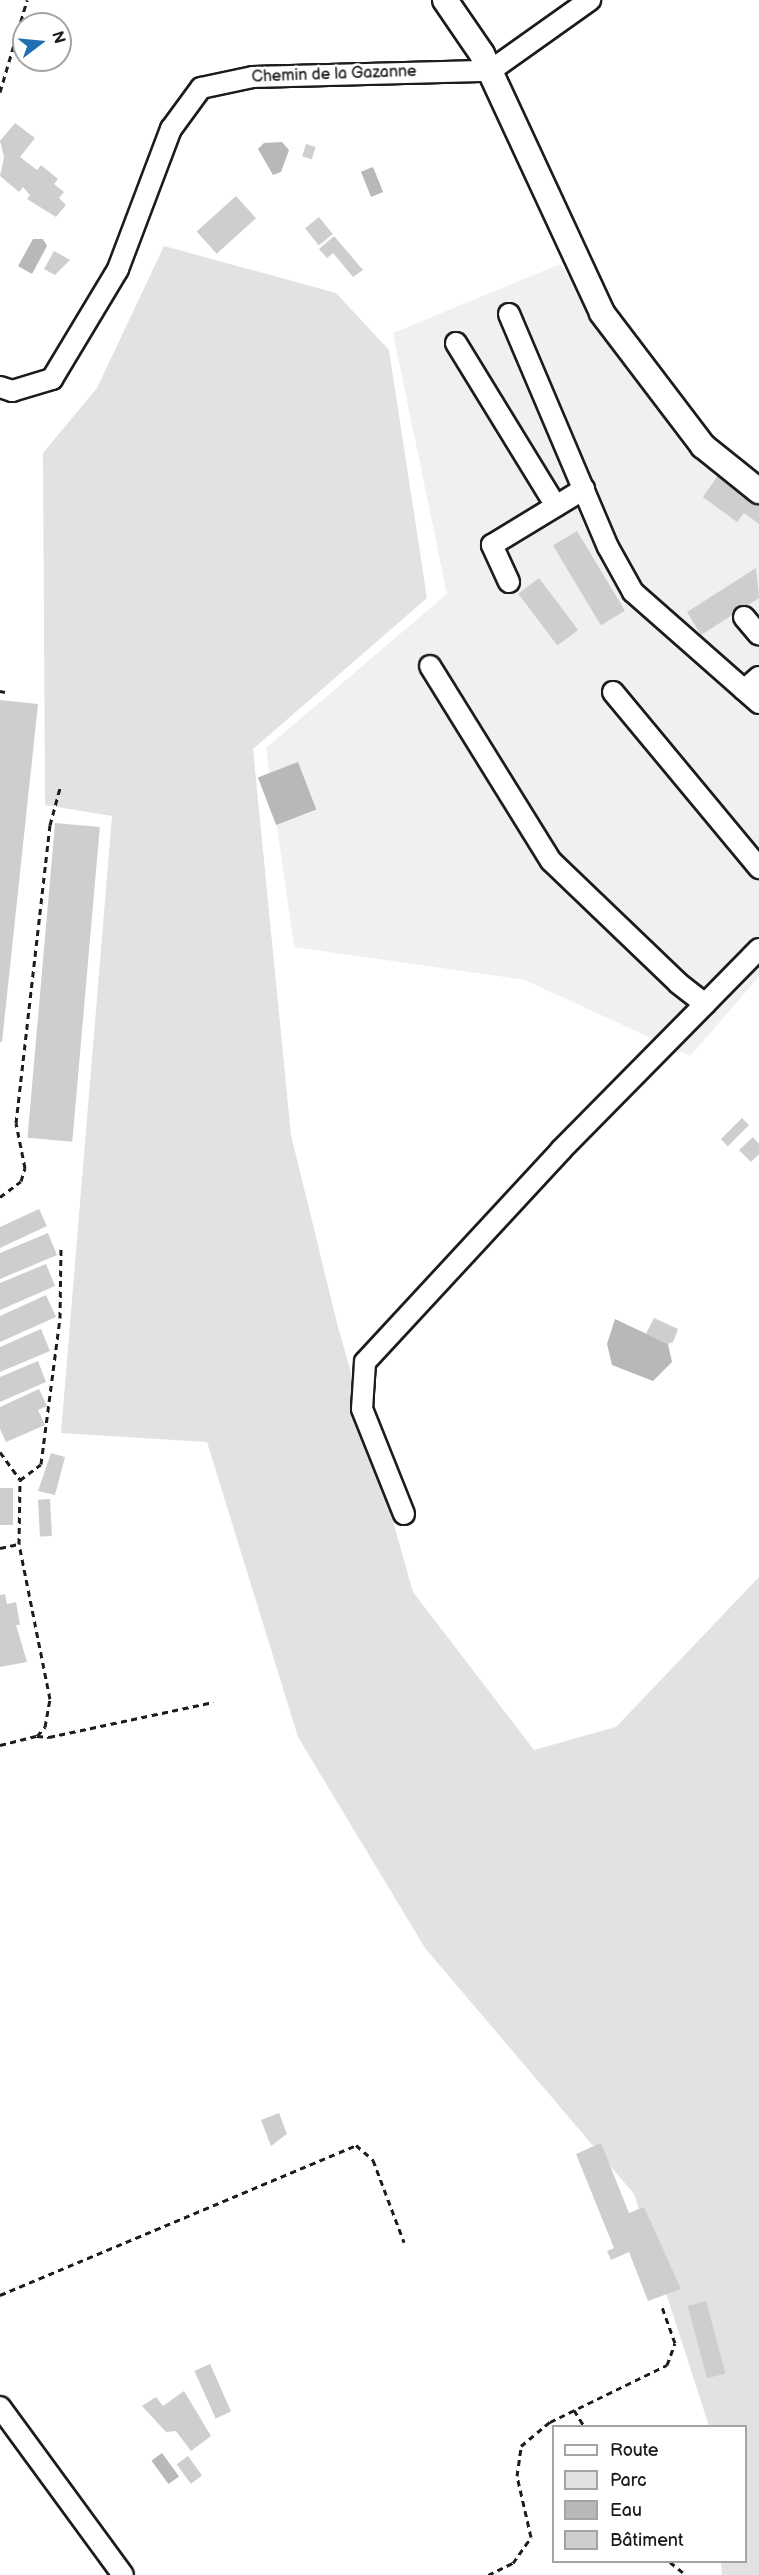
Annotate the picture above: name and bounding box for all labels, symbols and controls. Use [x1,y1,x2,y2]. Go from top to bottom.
north arrow [12,12,72,72]
text: N [47,29,69,46]
street label: Chemin de la Gazanne [251,63,417,87]
legend [552,2425,747,2563]
text: Route [610,2440,659,2461]
text: Parc [610,2470,647,2491]
text: Eau [610,2500,642,2521]
text: Bâtiment [610,2530,684,2551]

